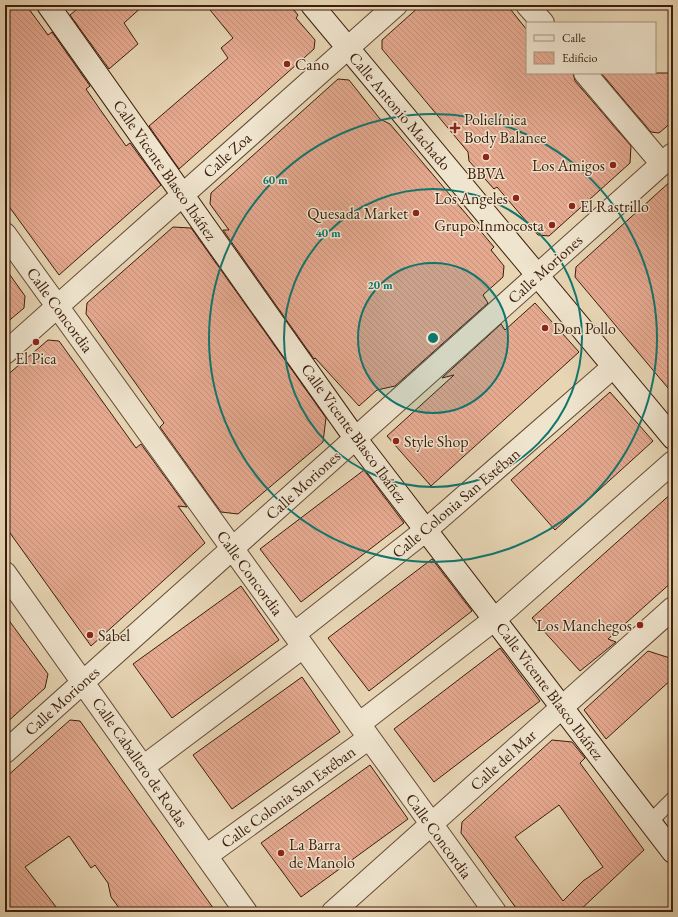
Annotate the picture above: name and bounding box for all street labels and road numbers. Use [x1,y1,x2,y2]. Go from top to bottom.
street label: Calle Antonio Machado [344,47,456,175]
street label: Calle Vicente Blasco Ibáñez [108,96,222,244]
street label: Calle Zoa [198,127,256,182]
street label: Calle Moriones [503,230,587,308]
street label: Calle Concordia [22,263,98,357]
street label: Calle Vicente Blasco Ibáñez [296,359,412,507]
street label: Calle Colonia San Estéban [387,443,525,563]
street label: Calle Moriones [261,446,345,524]
street label: Calle Concordia [212,526,288,620]
street label: Calle Vicente Blasco Ibáñez [491,618,609,764]
street label: Calle Moriones [20,662,104,740]
street label: Calle Caballero de Rodas [87,693,193,831]
street label: Calle del Mar [465,724,541,795]
street label: Calle Colonia San Estéban [217,741,360,853]
street label: Calle Concordia [401,789,477,883]

